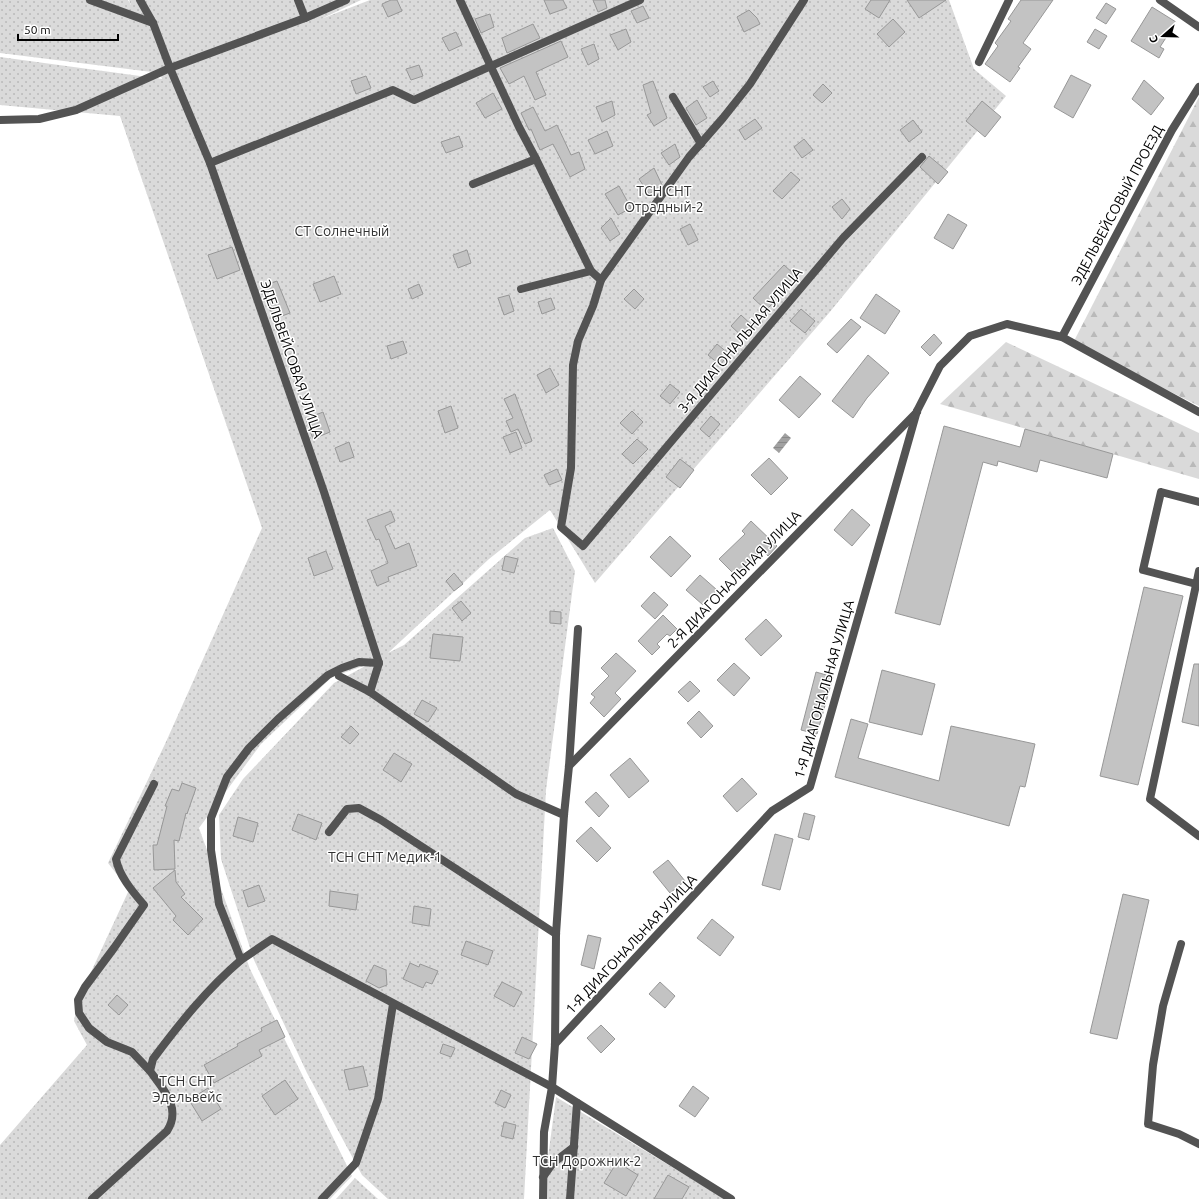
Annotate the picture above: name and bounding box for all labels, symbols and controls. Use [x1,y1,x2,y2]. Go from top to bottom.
scale bar [18,16,118,42]
north arrow [1143,16,1183,56]
text: 50 m [24,23,51,36]
text: С [1147,34,1160,45]
street label: ЭДЕЛЬВЕЙСОВЫЙ ПРОЕЗД [1067,122,1166,288]
park label: ТСН СНТ Отрадный-2 [624,183,704,215]
park label: СТ Солнечный [295,223,389,239]
street label: 3-Я ДИАГОНАЛЬНАЯ УЛИЦА [675,264,805,416]
street label: ЭДЕЛЬВЕЙСОВАЯ УЛИЦА [257,277,328,440]
street label: 2-Я ДИАГОНАЛЬНАЯ УЛИЦА [664,507,804,651]
street label: 1-Я ДИАГОНАЛЬНАЯ УЛИЦА [791,598,857,780]
park label: ТСН СНТ Медик-1 [328,849,442,865]
street label: 1-Я ДИАГОНАЛЬНАЯ УЛИЦА [562,871,700,1017]
park label: ТСН СНТ Эдельвейс [152,1073,223,1105]
park label: ТСН Дорожник-2 [532,1153,642,1169]

